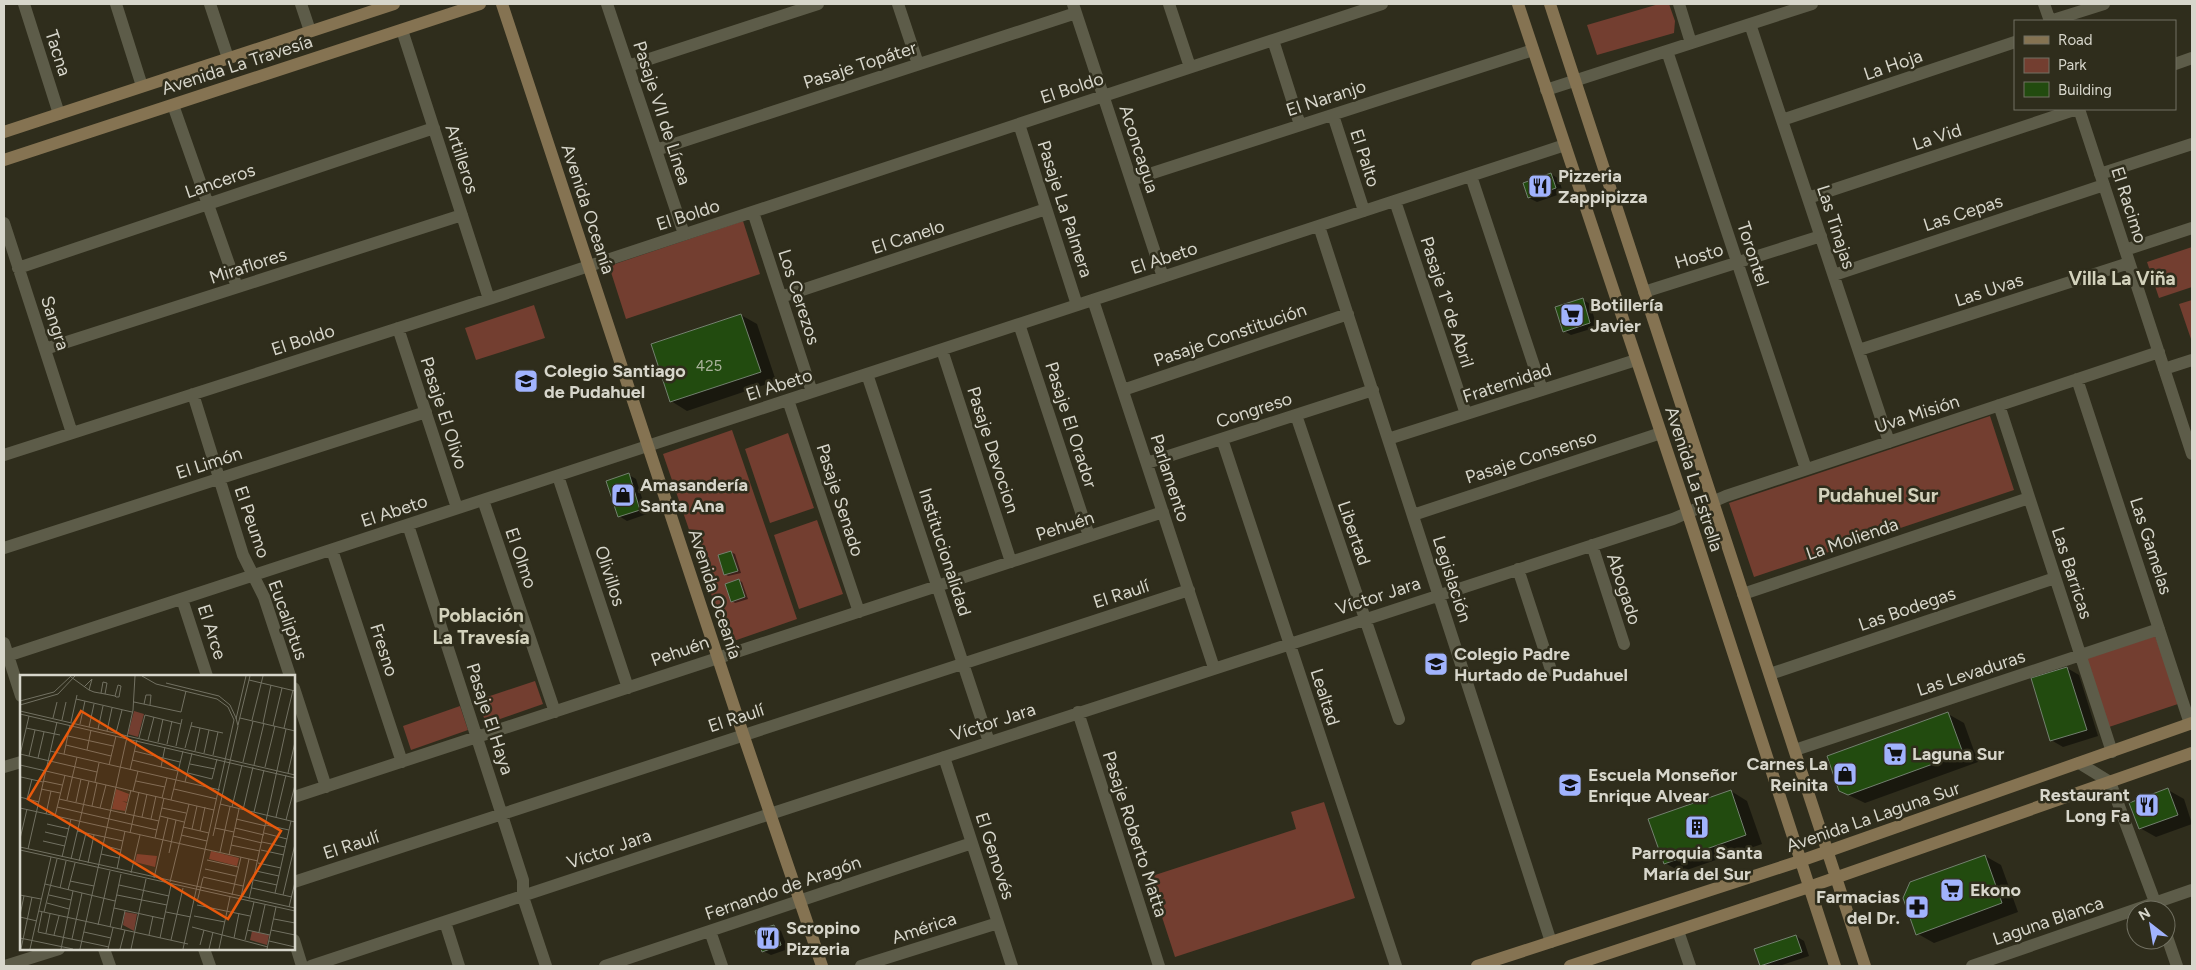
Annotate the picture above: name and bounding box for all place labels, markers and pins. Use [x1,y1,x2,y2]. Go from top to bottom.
place label: Pizzeria Zappipizza [1558,165,1648,208]
restaurant icon: Pizzeria Zappipizza [1527,173,1553,199]
place label: Botillería Javier [1590,294,1663,337]
supermarket icon: Botillería Javier [1559,302,1585,328]
place label: Colegio Santiago de Pudahuel [544,360,686,403]
school or university icon: Colegio Santiago de Pudahuel [513,368,539,394]
place label: Amasandería Santa Ana [640,474,748,517]
shop icon: Amasandería Santa Ana [610,482,636,508]
place label: Colegio Padre Hurtado de Pudahuel [1454,643,1628,686]
school or university icon: Colegio Padre Hurtado de Pudahuel [1423,651,1449,677]
supermarket icon: Laguna Sur [1882,741,1908,767]
place label: Laguna Sur [1912,743,2005,765]
place label: Carnes La Reinita [1746,753,1828,796]
shop icon: Carnes La Reinita [1832,761,1858,787]
place label: Escuela Monseñor Enrique Alvear [1588,764,1737,807]
school or university icon: Escuela Monseñor Enrique Alvear [1557,772,1583,798]
place label: Restaurant Long Fa [2039,784,2130,827]
restaurant icon: Restaurant Long Fa [2134,792,2160,818]
building icon: Parroquia Santa María del Sur [1684,814,1710,840]
place label: Parroquia Santa María del Sur [1631,842,1763,885]
supermarket icon: Ekono [1939,877,1965,903]
place label: Ekono [1970,879,2021,901]
place label: Farmacias del Dr. [1816,886,1901,929]
pharmacy icon: Farmacias del Dr. [1904,894,1930,920]
place label: Scropino Pizzeria [786,917,860,960]
restaurant icon: Scropino Pizzeria [755,925,781,951]

